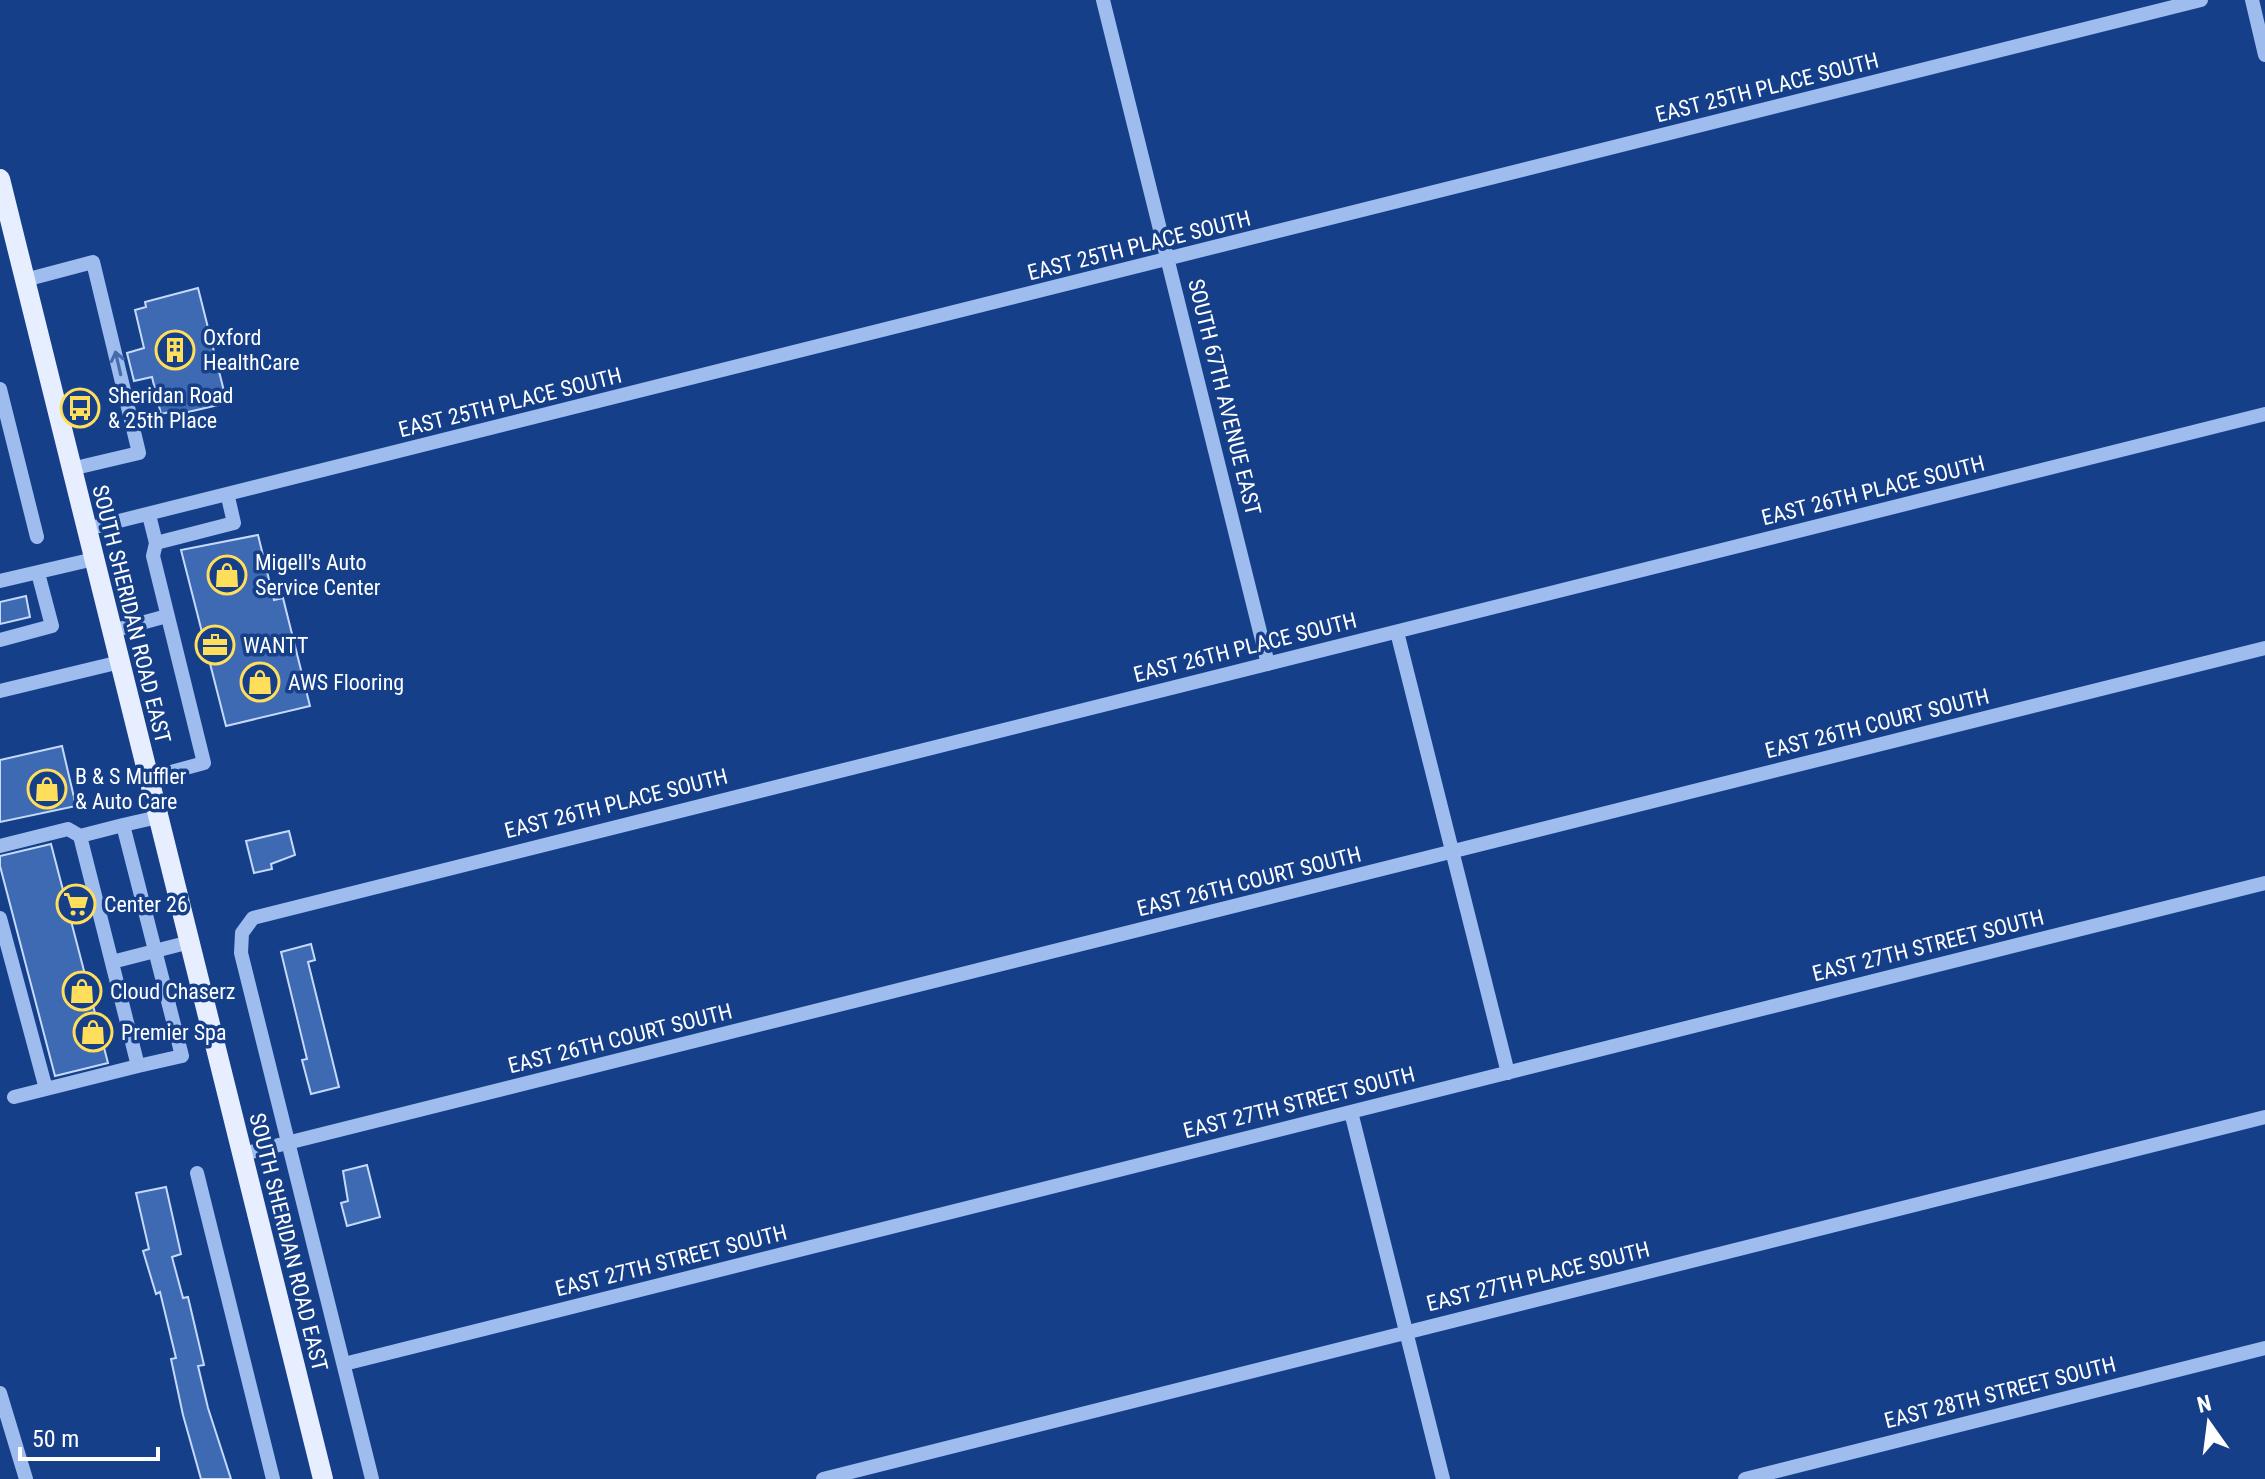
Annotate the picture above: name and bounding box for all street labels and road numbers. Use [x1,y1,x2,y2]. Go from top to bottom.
street label: EAST 25TH PLACE SOUTH [1653,48,1881,127]
street label: EAST 25TH PLACE SOUTH [1025,206,1253,285]
street label: SOUTH 67TH AVENUE EAST [1183,276,1266,518]
street label: EAST 25TH PLACE SOUTH [396,363,624,442]
street label: EAST 26TH PLACE SOUTH [1759,451,1987,530]
street label: SOUTH SHERIDAN ROAD EAST [87,482,176,746]
street label: EAST 26TH PLACE SOUTH [1131,608,1359,687]
street label: EAST 26TH COURT SOUTH [1763,684,1992,763]
street label: EAST 26TH PLACE SOUTH [502,764,730,843]
street label: EAST 26TH COURT SOUTH [1135,842,1364,921]
street label: EAST 27TH STREET SOUTH [1810,905,2046,986]
street label: EAST 26TH COURT SOUTH [506,999,735,1078]
street label: EAST 27TH STREET SOUTH [1181,1062,1417,1143]
street label: SOUTH SHERIDAN ROAD EAST [244,1110,333,1374]
street label: EAST 27TH STREET SOUTH [553,1220,789,1301]
street label: EAST 27TH PLACE SOUTH [1424,1237,1652,1316]
street label: EAST 28TH STREET SOUTH [1882,1352,2118,1433]

